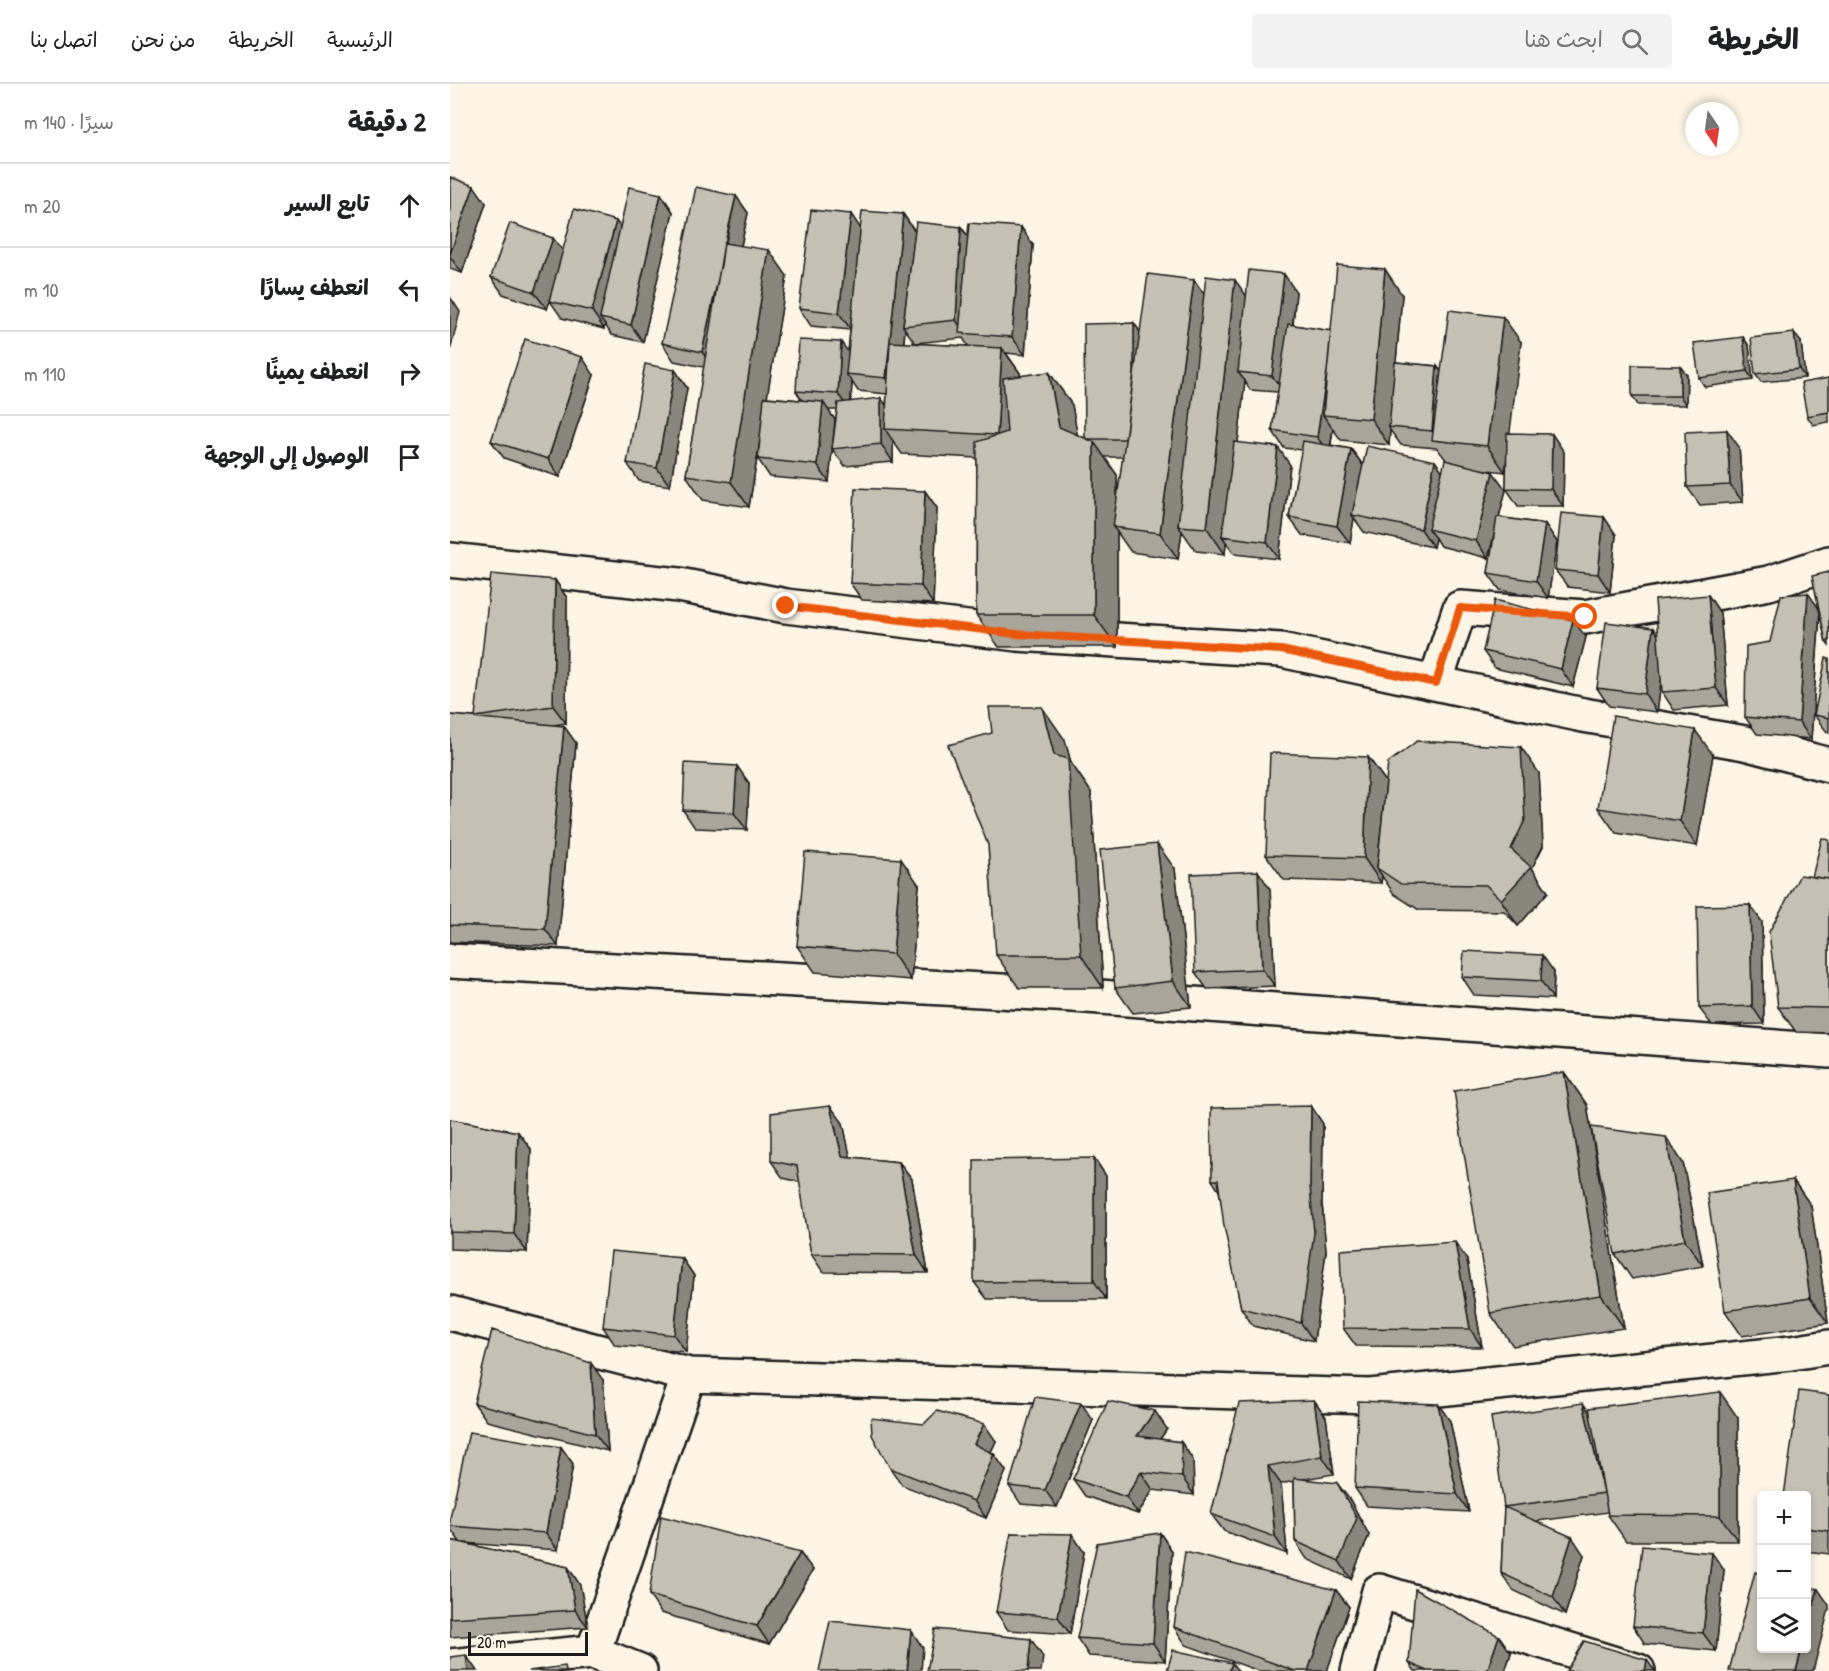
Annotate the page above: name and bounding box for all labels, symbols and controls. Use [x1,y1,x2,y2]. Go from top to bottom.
search box [1252,14,1672,68]
text: الخريطة [1708,20,1799,58]
text: ابحث هنا [1524,24,1603,54]
text: اتصل بنا [30,25,98,54]
text: من نحن [131,25,195,54]
text: الخريطة [228,25,294,54]
text: الرئيسية [327,25,393,54]
icon: search [1618,25,1651,58]
north arrow [1685,102,1739,156]
text: 2 دقيقة [348,104,426,139]
text: سيرًا · 140 m [24,108,114,135]
text: تابع السير [286,188,369,218]
icon: ahead [393,189,426,222]
text: 20 m [24,192,61,219]
text: انعطف يسارًا [260,272,369,302]
icon: left [393,273,426,306]
text: 10 m [24,276,58,303]
text: انعطف يمينًا [266,356,369,386]
icon: right [393,357,426,390]
text: 110 m [24,360,66,387]
text: الوصول إلى الوجهة [204,440,369,470]
icon: arrive [393,441,426,474]
route end [772,592,798,618]
route start [1571,603,1597,629]
map controls [1757,1491,1811,1653]
button: + [1757,1491,1811,1545]
button: − [1757,1545,1811,1599]
button: layers [1757,1599,1811,1653]
scale bar [468,1629,588,1656]
text: 20 m [477,1631,506,1653]

